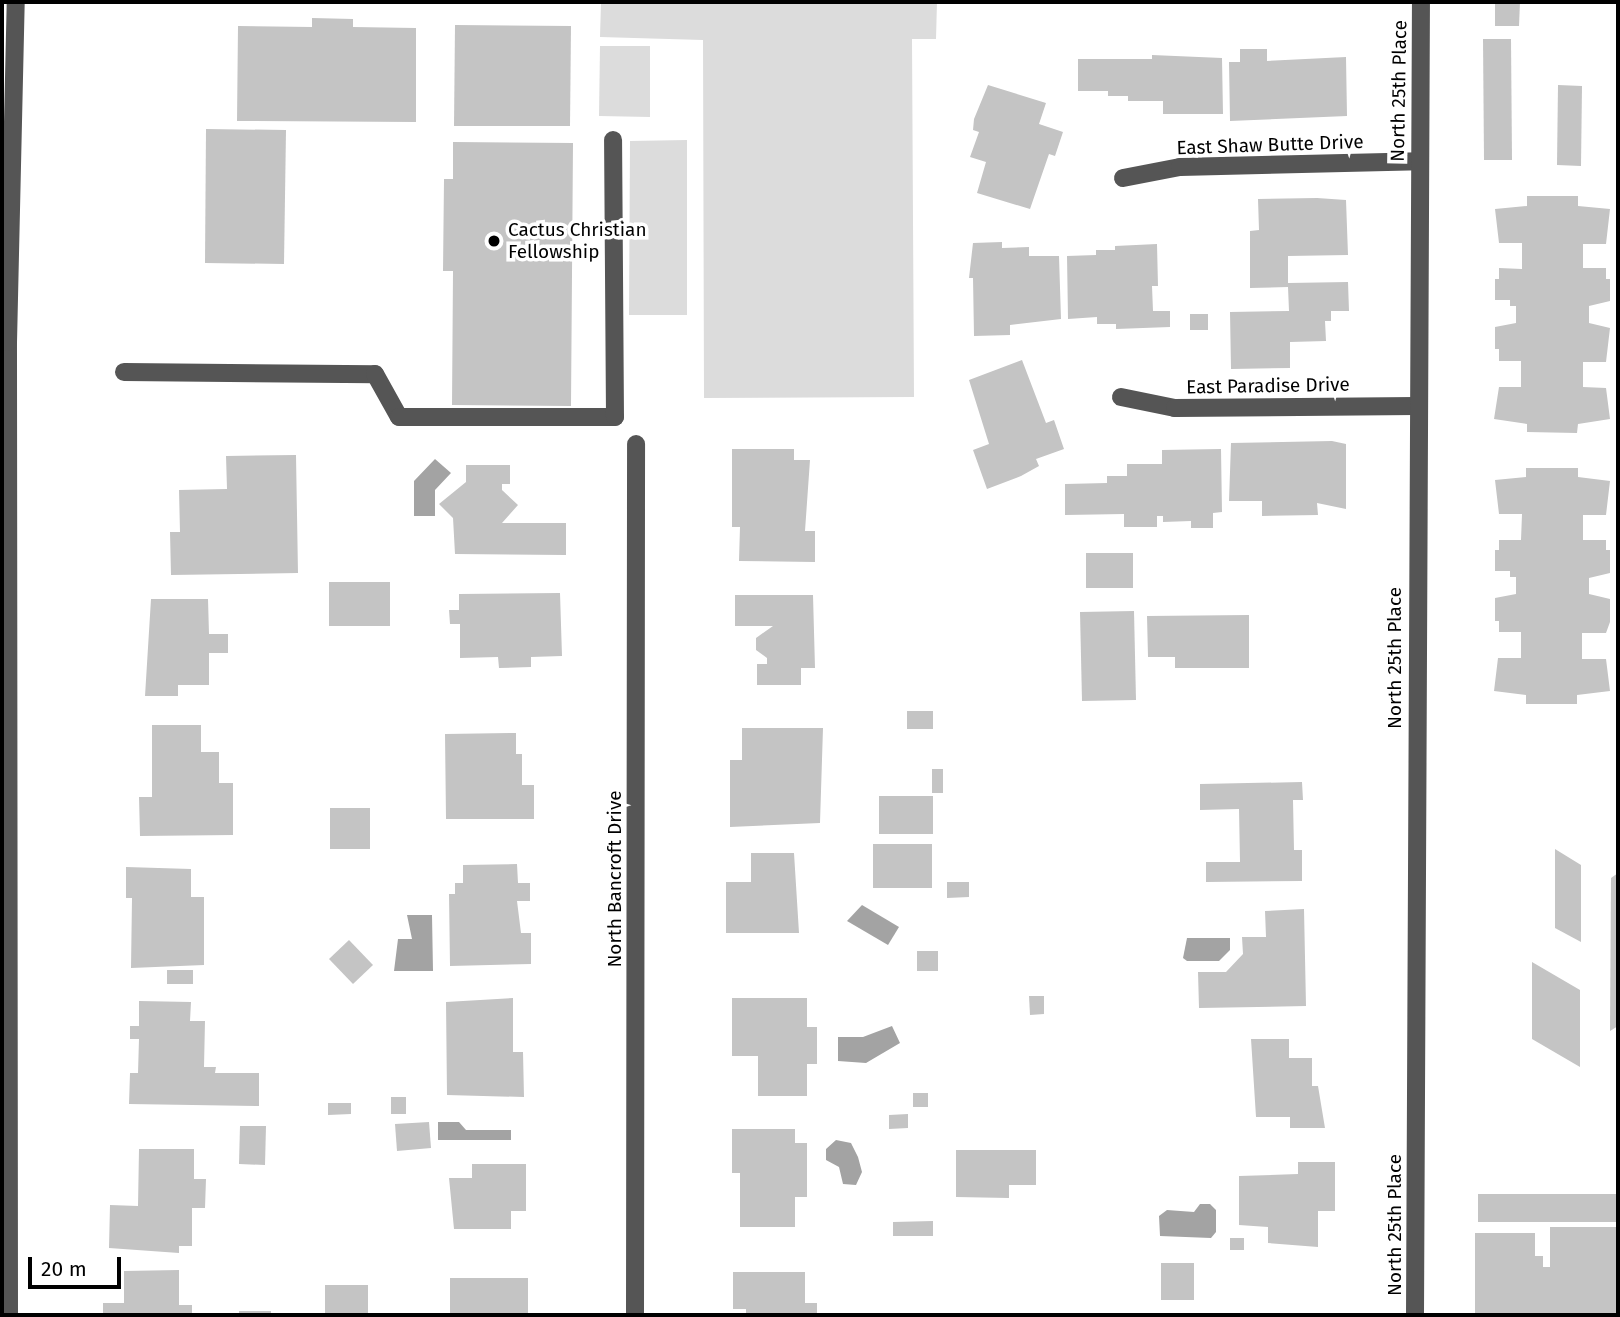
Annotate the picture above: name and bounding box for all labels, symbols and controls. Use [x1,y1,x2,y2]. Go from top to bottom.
street label: North 25th Place [1386,20,1412,162]
street label: East Shaw Butte Drive [1176,130,1364,160]
place label: Cactus Christian Fellowship [508,219,647,263]
marker: Cactus Christian Fellowship [486,233,502,249]
street label: East Paradise Drive [1186,373,1350,399]
street label: North 25th Place [1384,587,1406,729]
street label: North Bancroft Drive [604,790,626,968]
street label: North 25th Place [1384,1154,1406,1296]
scale bar [32,1244,124,1288]
text: 20 m [41,1256,87,1282]

